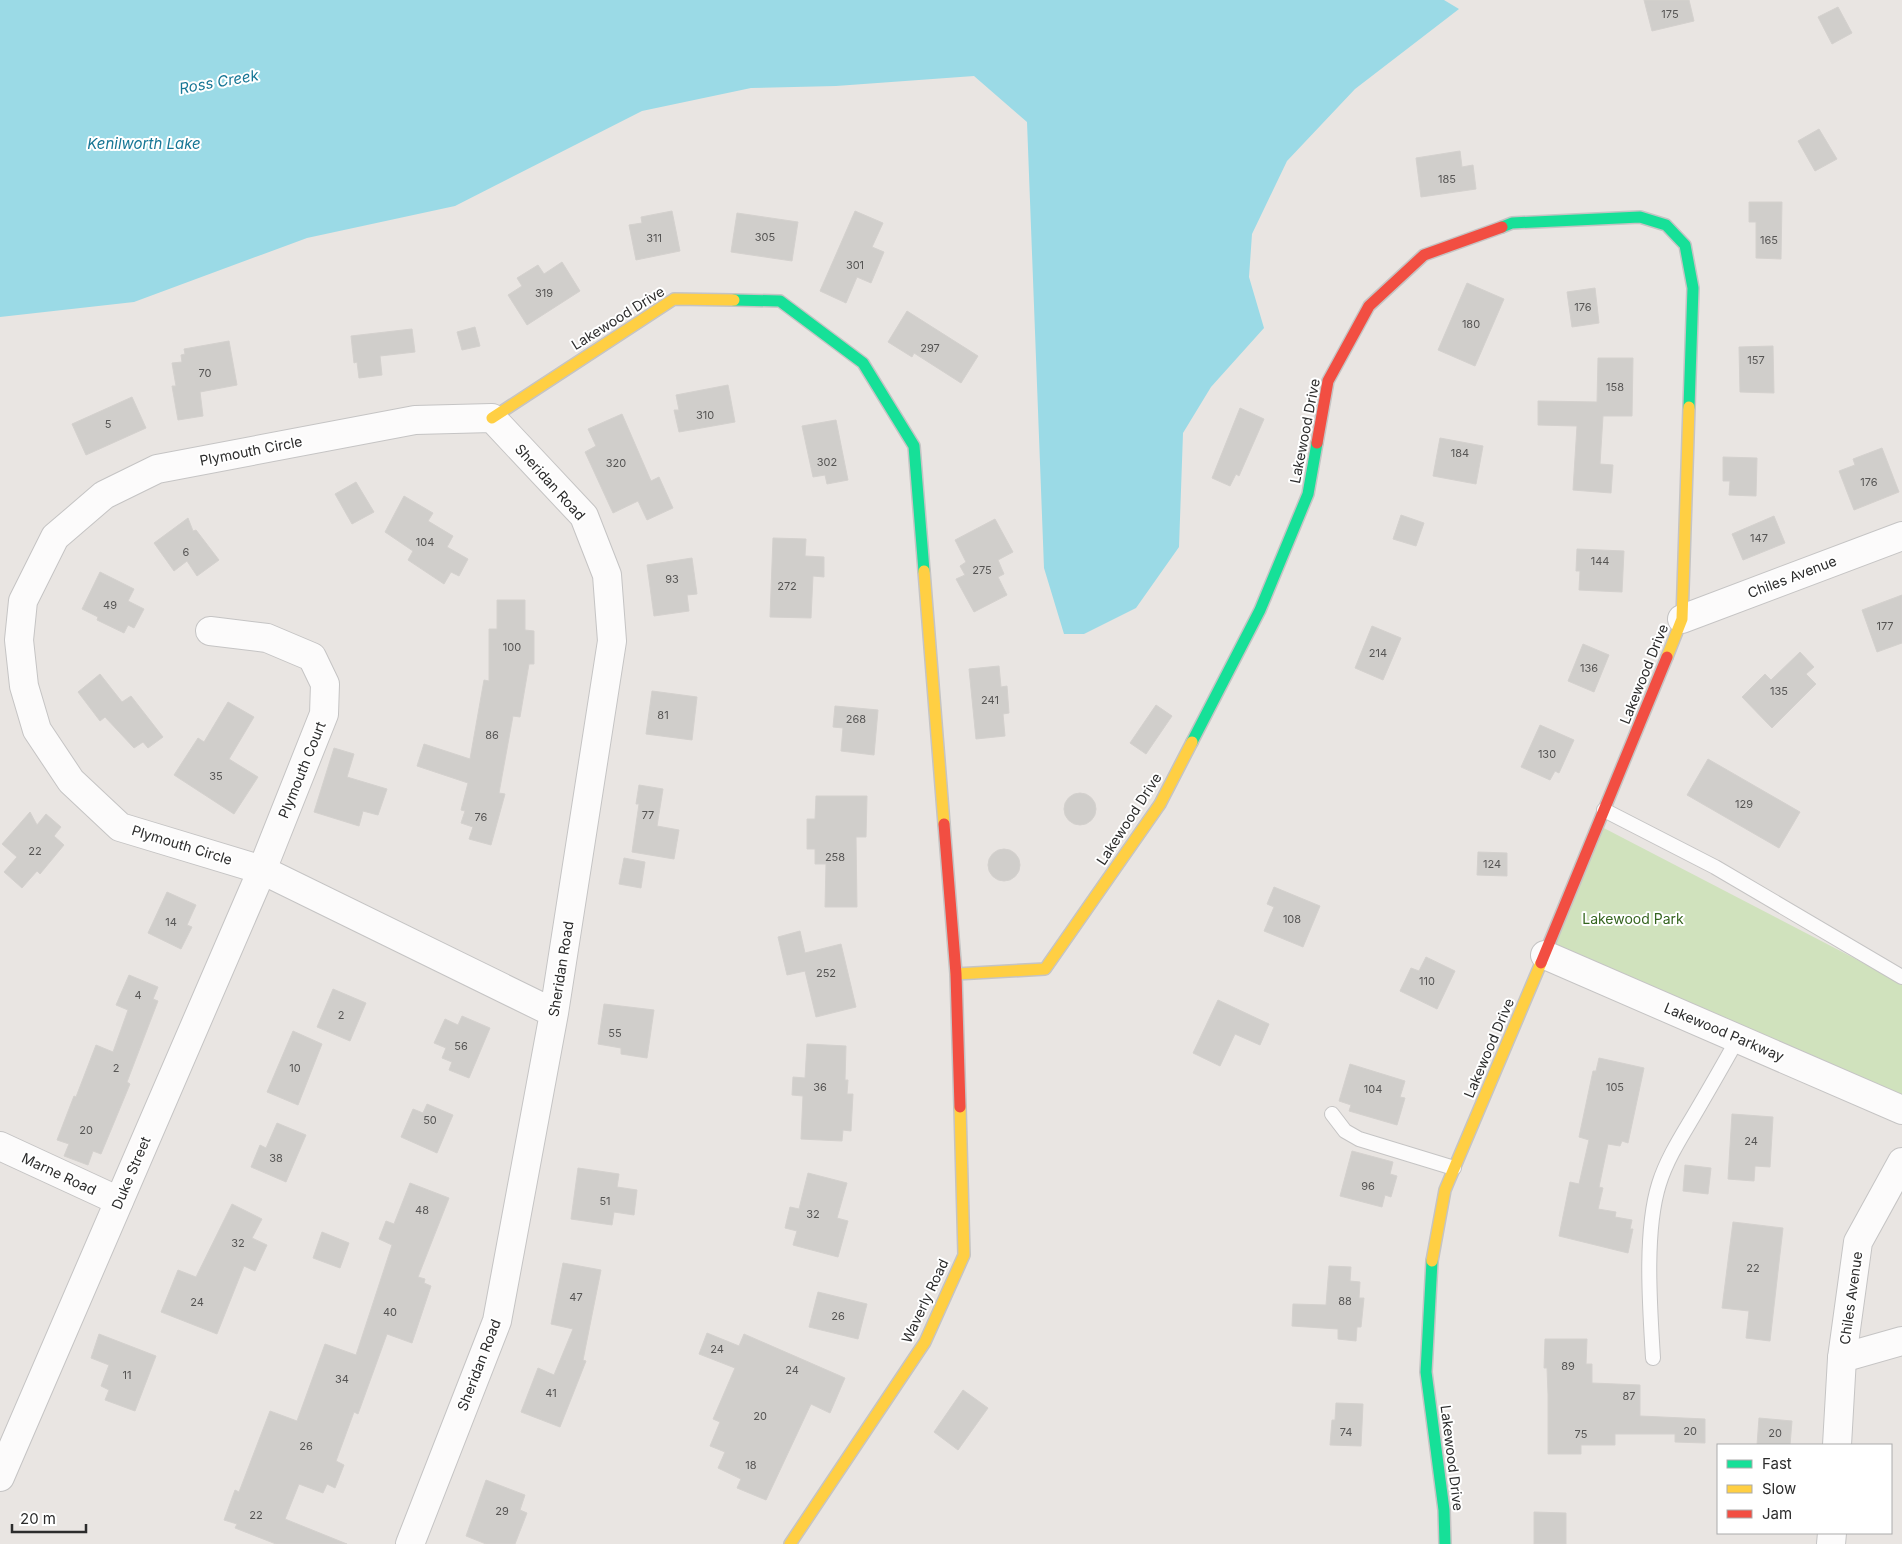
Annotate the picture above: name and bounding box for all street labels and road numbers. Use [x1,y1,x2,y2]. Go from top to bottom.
street label: Lakewood Drive [568,282,667,353]
street label: Lakewood Drive [1286,377,1323,485]
street label: Plymouth Circle [198,432,304,469]
street label: Sheridan Road [512,440,589,523]
street label: Chiles Avenue [1745,552,1839,601]
street label: Lakewood Drive [1616,621,1671,726]
street label: Plymouth Court [274,719,329,821]
street label: Lakewood Drive [1093,770,1165,868]
street label: Plymouth Circle [130,821,234,868]
street label: Sheridan Road [545,920,576,1018]
street label: Lakewood Drive [1460,996,1517,1100]
street label: Lakewood Parkway [1662,999,1787,1065]
street label: Duke Street [108,1133,154,1212]
street label: Marne Road [19,1149,99,1198]
street label: Chiles Avenue [1836,1250,1865,1346]
street label: Waverly Road [898,1256,951,1346]
street label: Sheridan Road [453,1317,504,1413]
street label: Lakewood Drive [1438,1404,1467,1512]

